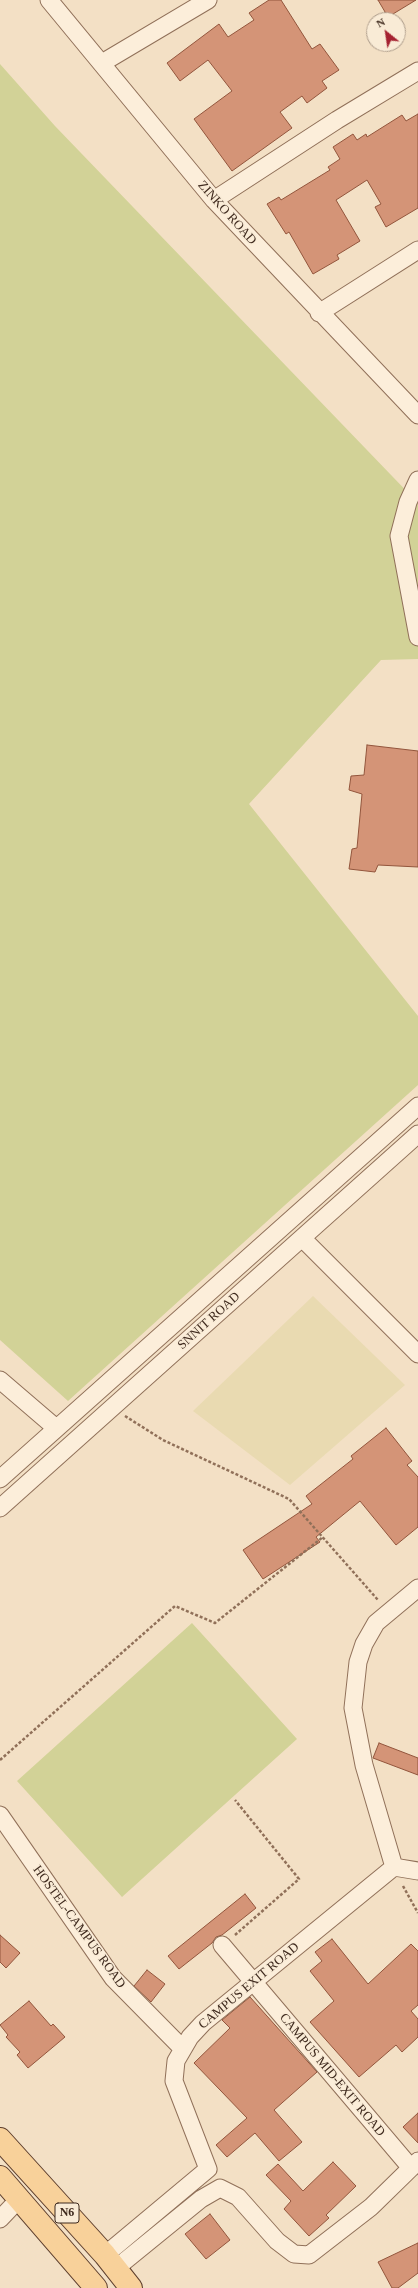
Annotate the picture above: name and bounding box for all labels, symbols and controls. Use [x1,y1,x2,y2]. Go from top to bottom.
north arrow [366,12,406,52]
text: N [374,15,387,30]
street label: ZINKO ROAD [194,178,260,248]
street label: SNNIT ROAD [175,1289,243,1353]
street label: HOSTEL-CAMPUS ROAD [29,1863,129,1991]
street label: CAMPUS EXIT ROAD [196,1939,302,2033]
street label: CAMPUS MID-EXIT ROAD [276,2010,388,2140]
road number: N6 [55,2203,79,2223]

